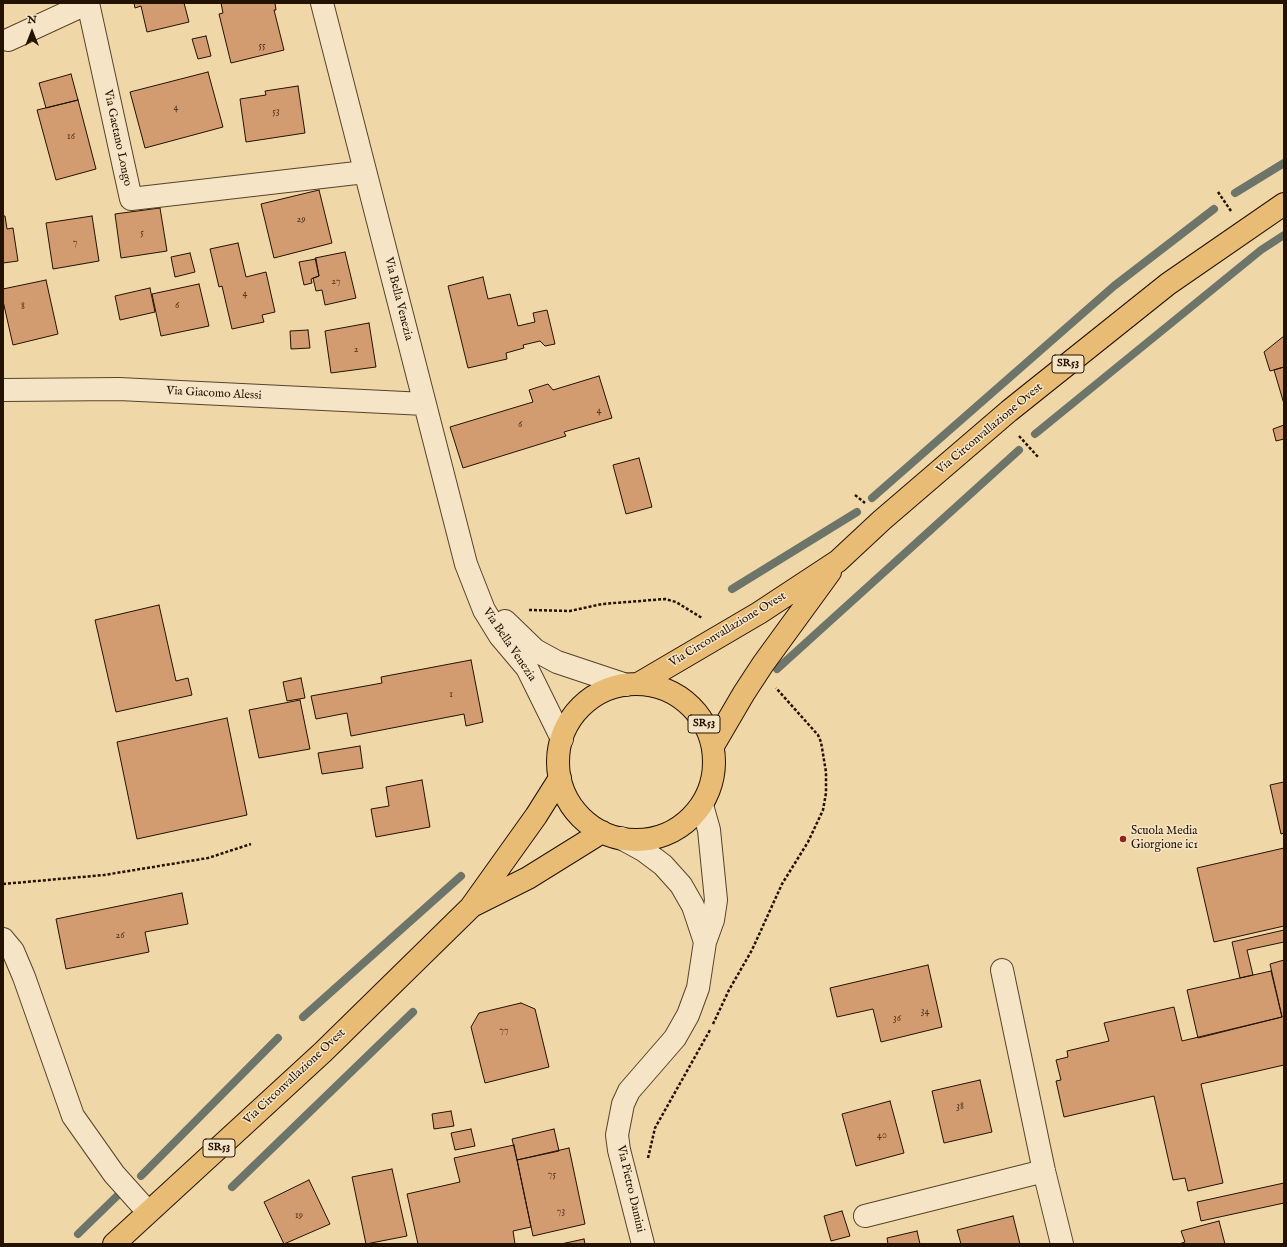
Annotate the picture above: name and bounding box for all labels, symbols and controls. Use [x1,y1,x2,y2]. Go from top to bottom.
north arrow [12,12,52,52]
text: N [27,13,37,27]
house number: 55 [258,40,266,52]
street label: Via Gaetano Longo [100,88,134,188]
house number: 4 [174,102,178,114]
house number: 53 [272,106,280,118]
house number: 16 [67,131,75,143]
house number: 29 [296,214,306,226]
house number: 5 [140,227,144,239]
house number: 7 [73,237,77,249]
street label: Via Bella Venezia [381,256,415,342]
house number: 27 [331,276,341,288]
house number: 4 [243,288,247,300]
house number: 6 [175,300,179,312]
house number: 8 [21,301,25,313]
house number: 2 [354,344,358,356]
road number: SR53 [1052,355,1084,373]
street label: Via Circonvallazione Ovest [934,380,1046,478]
street label: Via Giacomo Alessi [166,384,262,404]
house number: 4 [597,405,601,417]
house number: 6 [518,419,522,431]
street label: Via Circonvallazione Ovest [667,589,789,671]
street label: Via Bella Venezia [479,606,539,684]
house number: 1 [449,689,453,701]
road number: SR53 [688,715,720,733]
place label: Scuola Media Giorgione ic1 [1131,825,1198,853]
marker: Scuola Media Giorgione ic1 [1118,834,1128,844]
house number: 26 [116,930,124,942]
house number: 34 [921,1006,929,1018]
house number: 36 [893,1013,901,1025]
house number: 77 [499,1025,509,1037]
street label: Via Circonvallazione Ovest [241,1026,349,1128]
house number: 38 [956,1101,964,1113]
house number: 40 [877,1130,887,1142]
road number: SR53 [203,1139,235,1157]
street label: Via Pietro Damini [613,1144,647,1234]
house number: 75 [548,1169,556,1181]
house number: 73 [557,1206,565,1218]
house number: 19 [295,1210,303,1222]

